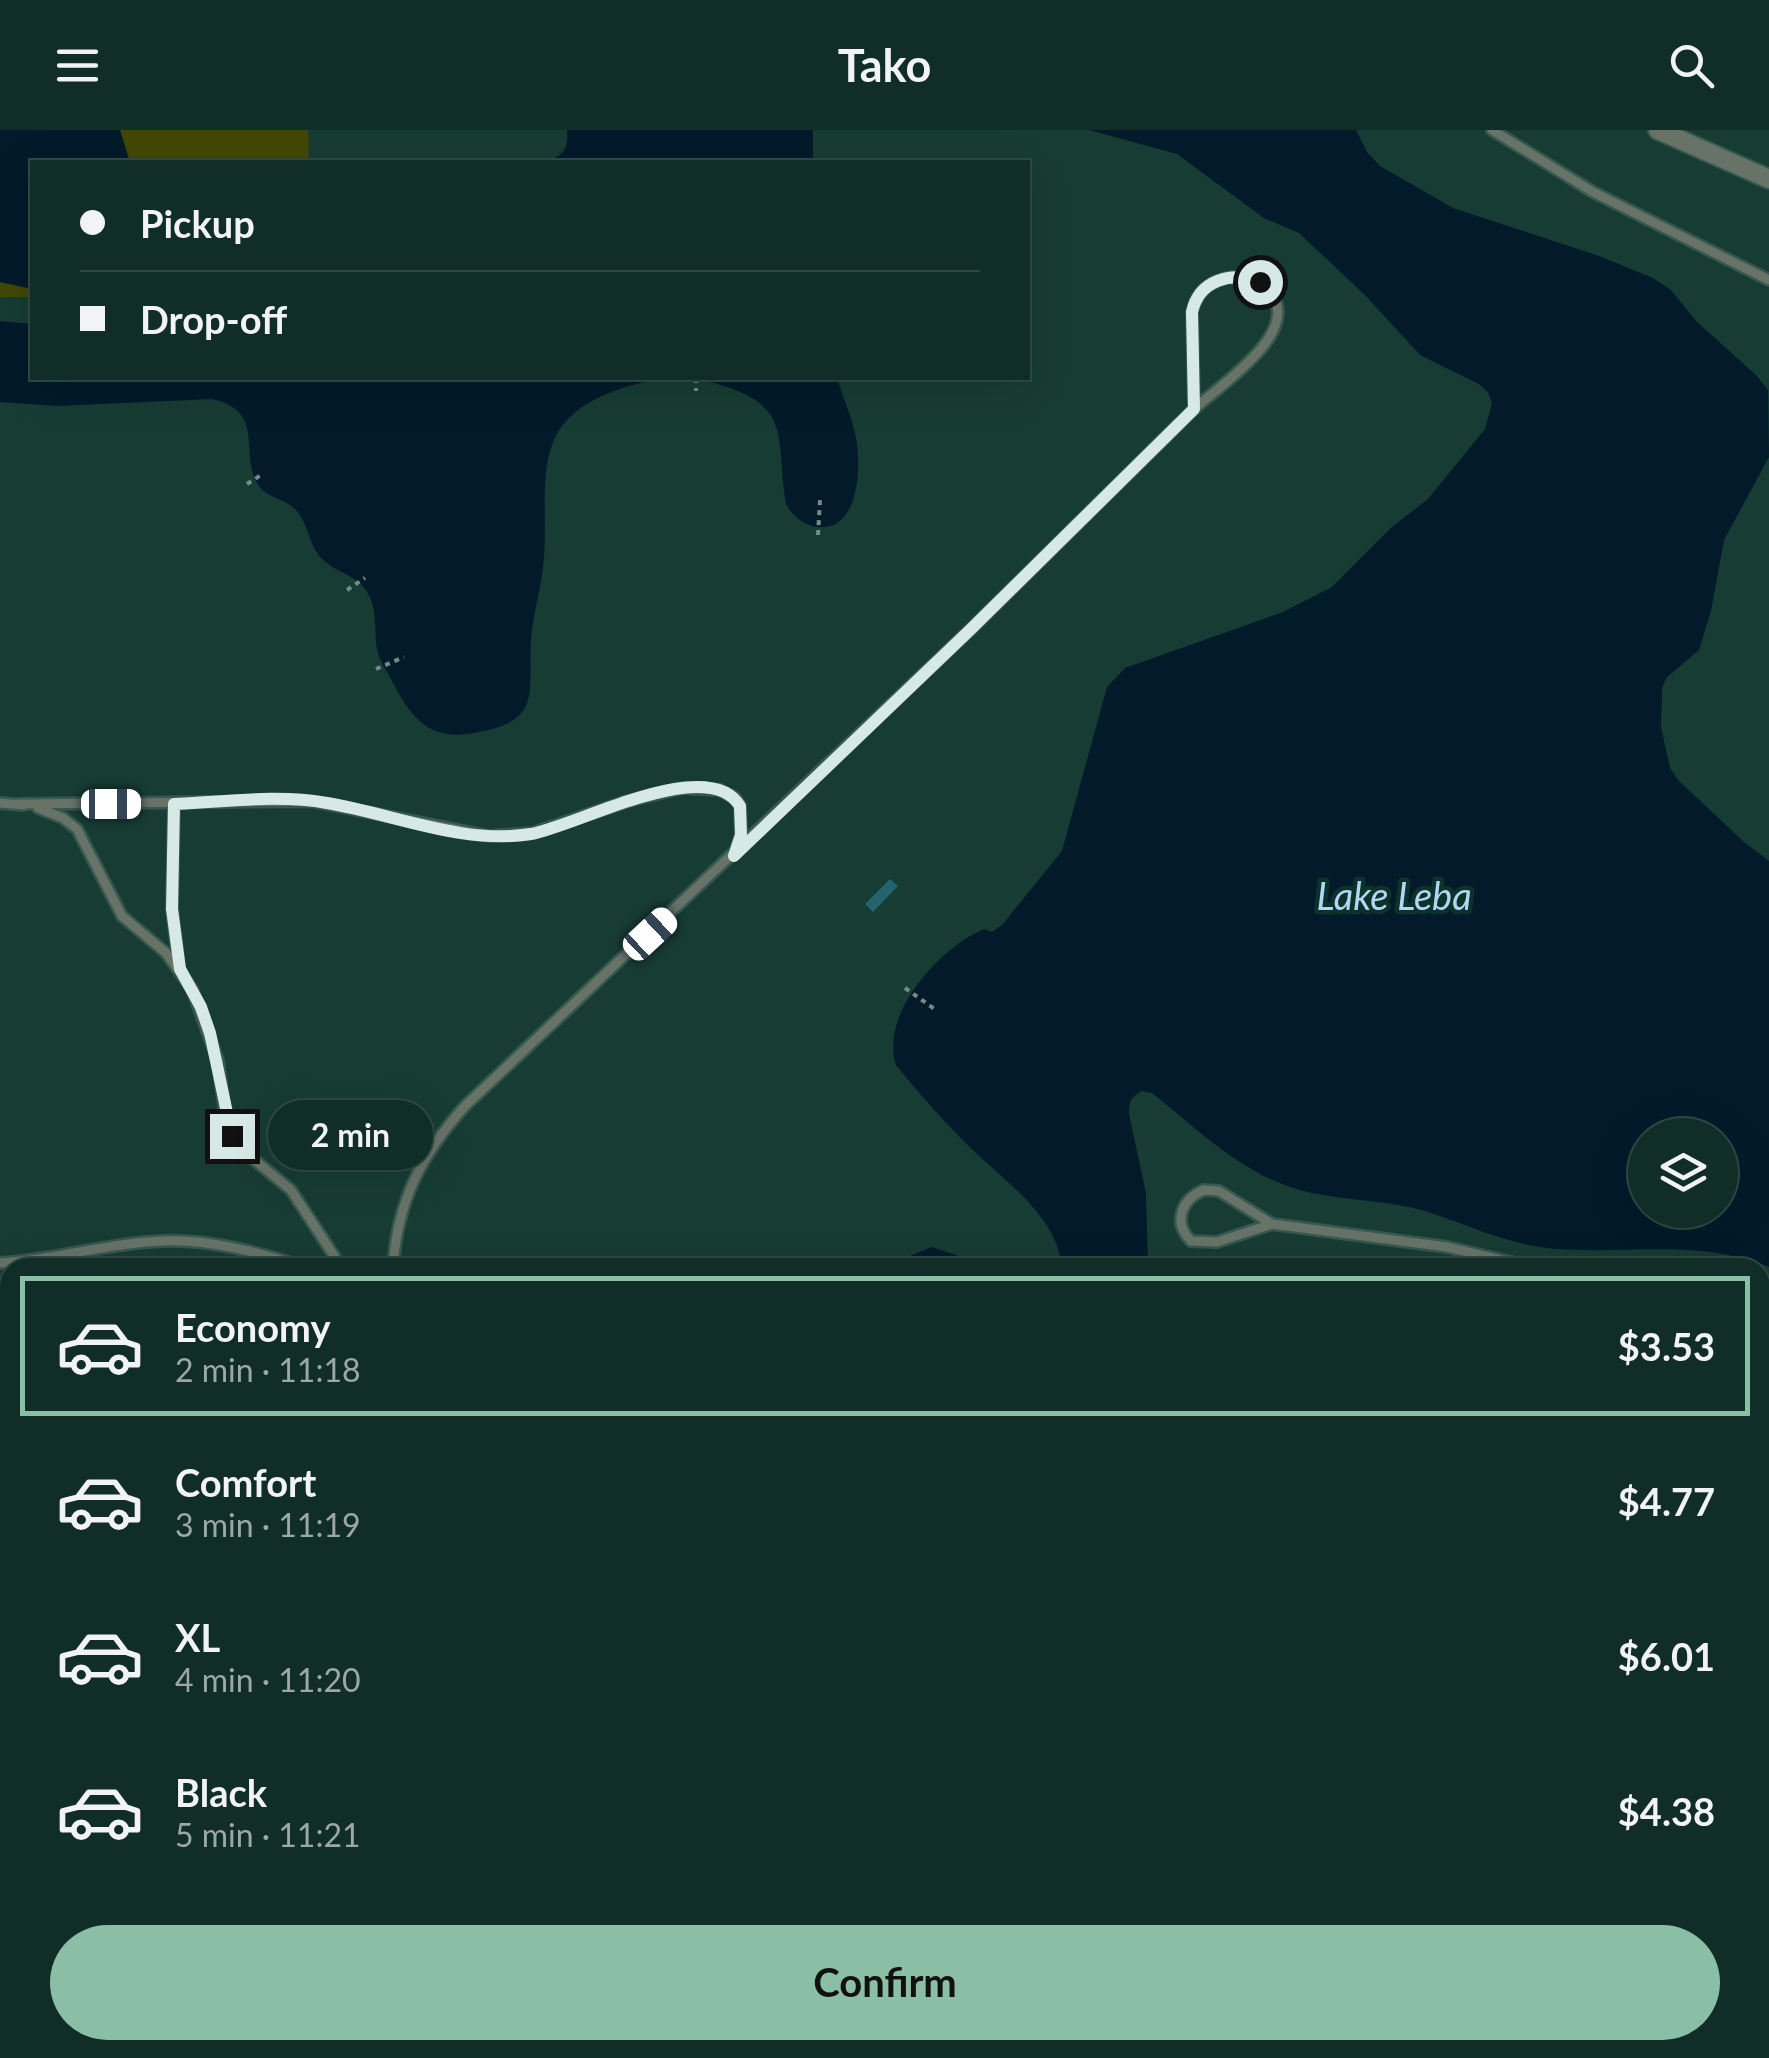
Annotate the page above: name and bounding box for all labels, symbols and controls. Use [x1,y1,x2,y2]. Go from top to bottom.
icon: menu [50,38,105,93]
text: Tako [838,38,931,92]
icon: search [1664,38,1719,93]
text: Pickup [140,200,255,246]
route start [1238,260,1283,305]
text: Drop-off [140,296,287,342]
car [81,789,141,819]
water label: Lake Leba [1316,872,1472,918]
car [618,903,682,965]
callout: 2 min [267,1101,432,1171]
route end [210,1114,255,1159]
text: 2 min [311,1115,390,1154]
map controls [1628,1118,1738,1228]
button: layers [1628,1118,1738,1228]
icon: car [55,1301,145,1391]
text: Economy [175,1304,330,1350]
text: $3.53 [1618,1323,1715,1369]
text: 2 min · 11:18 [175,1350,361,1389]
icon: car [55,1456,145,1546]
text: Comfort [175,1459,316,1505]
text: $4.77 [1618,1478,1715,1524]
text: 3 min · 11:19 [175,1505,361,1544]
icon: car [55,1611,145,1701]
text: XL [175,1614,220,1660]
text: $6.01 [1618,1633,1715,1679]
text: 4 min · 11:20 [175,1660,361,1699]
icon: car [55,1766,145,1856]
text: Black [175,1769,267,1815]
text: $4.38 [1618,1788,1715,1834]
text: 5 min · 11:21 [175,1815,361,1854]
button: Confirm [50,1925,1720,2040]

